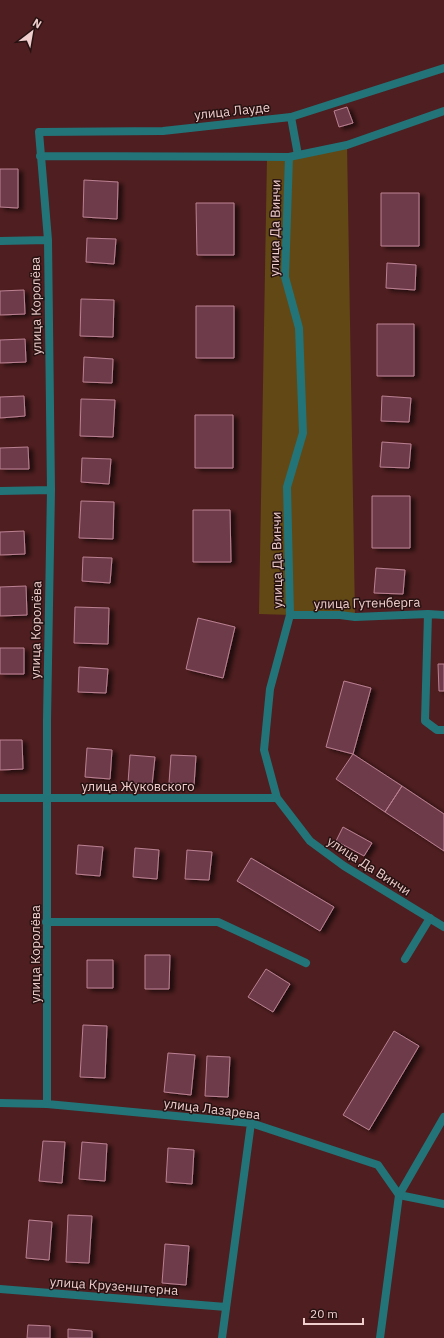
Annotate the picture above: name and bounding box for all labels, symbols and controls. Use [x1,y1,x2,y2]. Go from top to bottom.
north arrow [12,12,52,52]
text: N [30,15,44,31]
street label: улица Лауде [193,99,271,123]
street label: улица Да Винчи [266,179,284,277]
street label: улица Королёва [27,257,45,355]
street label: улица Да Винчи [268,511,286,609]
street label: улица Королёва [27,581,45,679]
street label: улица Гутенберга [313,594,421,612]
street label: улица Жуковского [82,778,194,795]
street label: улица Да Винчи [324,832,414,900]
street label: улица Королёва [27,905,44,1003]
street label: улица Лазарева [163,1095,261,1123]
street label: улица Крузенштерна [49,1273,179,1299]
scale bar [304,1300,363,1326]
text: 20 m [310,1306,338,1321]

